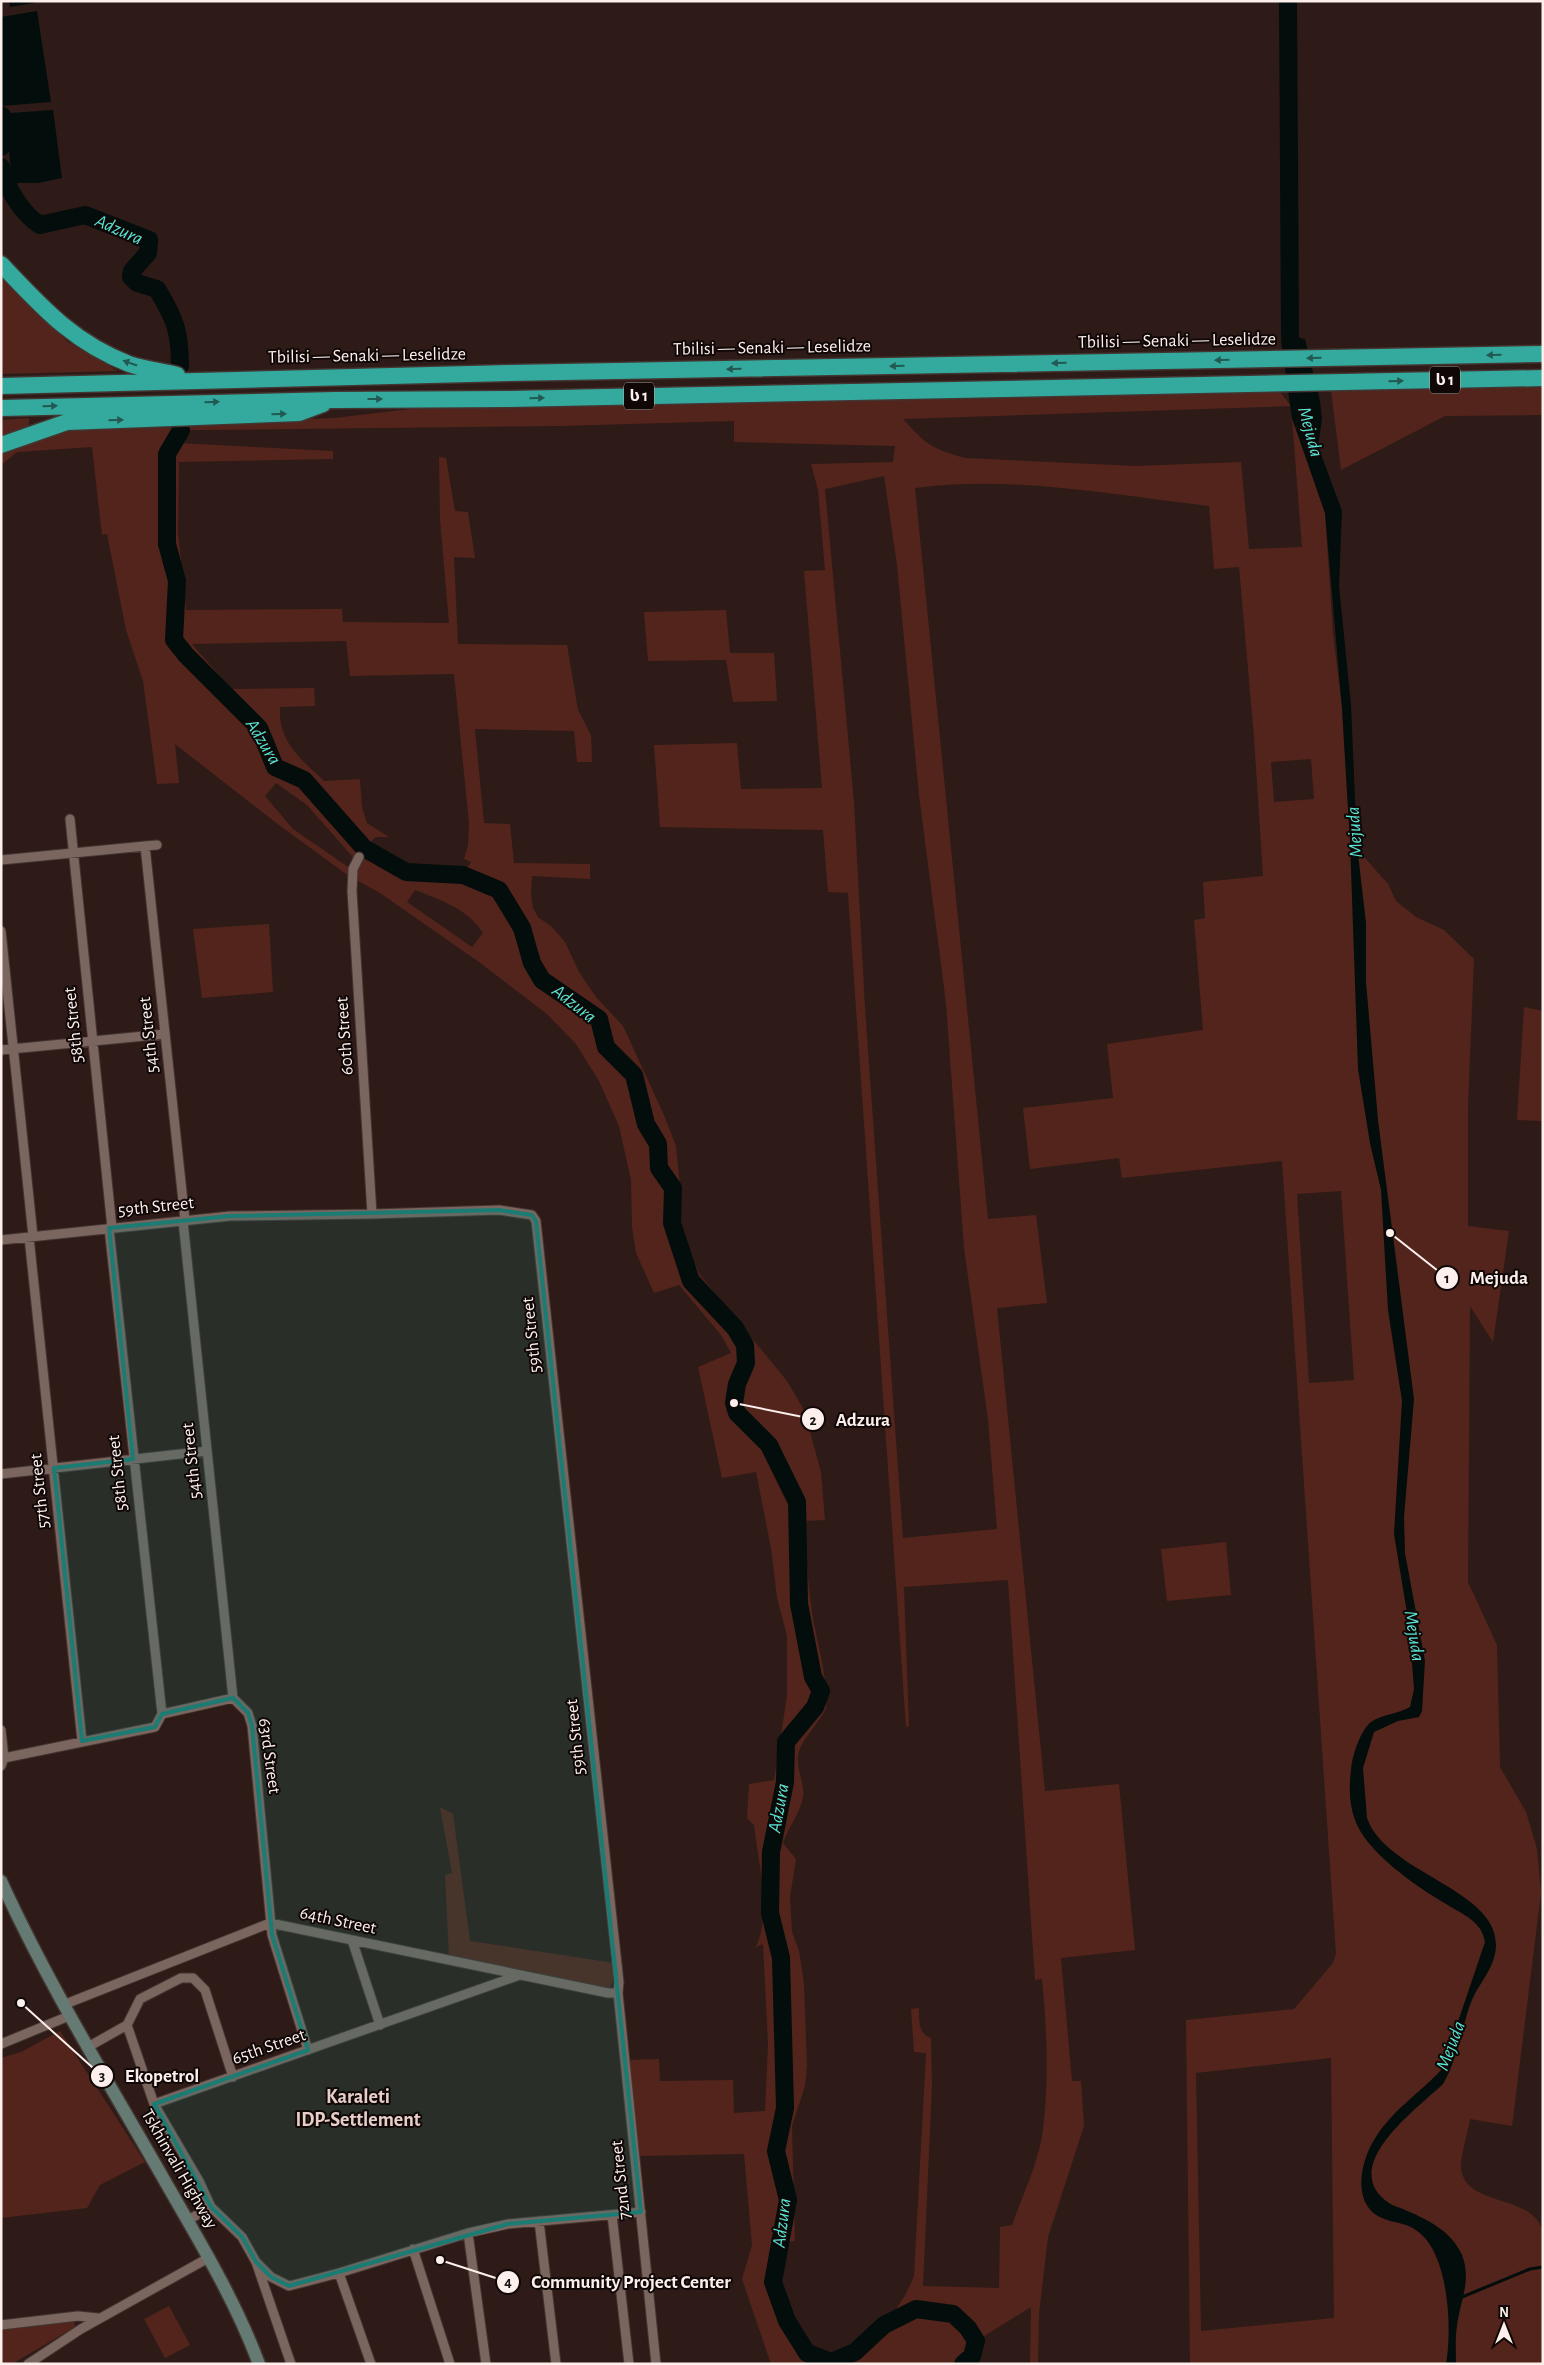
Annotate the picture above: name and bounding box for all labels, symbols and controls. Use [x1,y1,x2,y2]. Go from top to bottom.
water label: Adzura [92,211,146,249]
street label: Tbilisi — Senaki — Leselidze [1078,330,1276,352]
street label: Tbilisi — Senaki — Leselidze [673,337,871,359]
street label: Tbilisi — Senaki — Leselidze [268,345,466,367]
one-way arrow [1486,352,1502,360]
one-way arrow [1306,354,1322,362]
one-way arrow [1214,357,1230,365]
one-way arrow [122,359,137,367]
one-way arrow [1051,359,1067,367]
one-way arrow [889,362,905,370]
one-way arrow [726,365,742,373]
road number: ს 1 [1430,366,1460,394]
one-way arrow [1388,377,1404,385]
road number: ს 1 [624,382,654,410]
one-way arrow [530,394,546,402]
one-way arrow [367,395,383,403]
one-way arrow [205,398,221,406]
one-way arrow [42,402,58,410]
water label: Mejuda [1294,405,1326,459]
one-way arrow [271,410,287,418]
one-way arrow [108,416,124,424]
water label: Adzura [241,715,284,768]
water label: Mejuda [1344,806,1366,858]
water label: Adzura [548,981,599,1027]
street label: 58th Street [61,986,87,1064]
street label: 54th Street [136,996,162,1074]
street label: 60th Street [333,996,357,1076]
street label: 59th Street [117,1194,195,1220]
callout: Mejuda [1435,1261,1538,1295]
text: Mejuda [1470,1269,1528,1288]
text: 1 [1444,1271,1450,1286]
street label: 59th Street [519,1296,545,1374]
callout: Adzura [801,1402,900,1436]
text: Adzura [836,1411,890,1430]
text: 2 [809,1413,817,1428]
street label: 54th Street [179,1422,205,1500]
street label: 58th Street [105,1434,131,1512]
street label: 57th Street [27,1452,53,1529]
water label: Mejuda [1401,1609,1427,1663]
street label: 59th Street [563,1698,589,1776]
street label: 63rd Street [255,1717,283,1795]
water label: Adzura [765,1782,793,1835]
street label: 64th Street [298,1904,378,1938]
water label: Mejuda [1433,2019,1469,2073]
street label: 65th Street [230,2026,308,2068]
callout: Ekopetrol [90,2059,209,2093]
text: Ekopetrol [125,2067,199,2086]
text: 3 [99,2069,105,2084]
district label: Karaleti IDP-Settlement [295,2087,421,2130]
street label: Tskhinvali Highway [138,2106,221,2232]
street label: 72nd Street [608,2139,634,2221]
water label: Adzura [769,2197,794,2250]
callout: Community Project Center [496,2265,741,2299]
text: Community Project Center [531,2273,731,2292]
text: 4 [504,2275,512,2290]
north arrow [1479,2300,1529,2350]
text: N [1499,2306,1509,2320]

